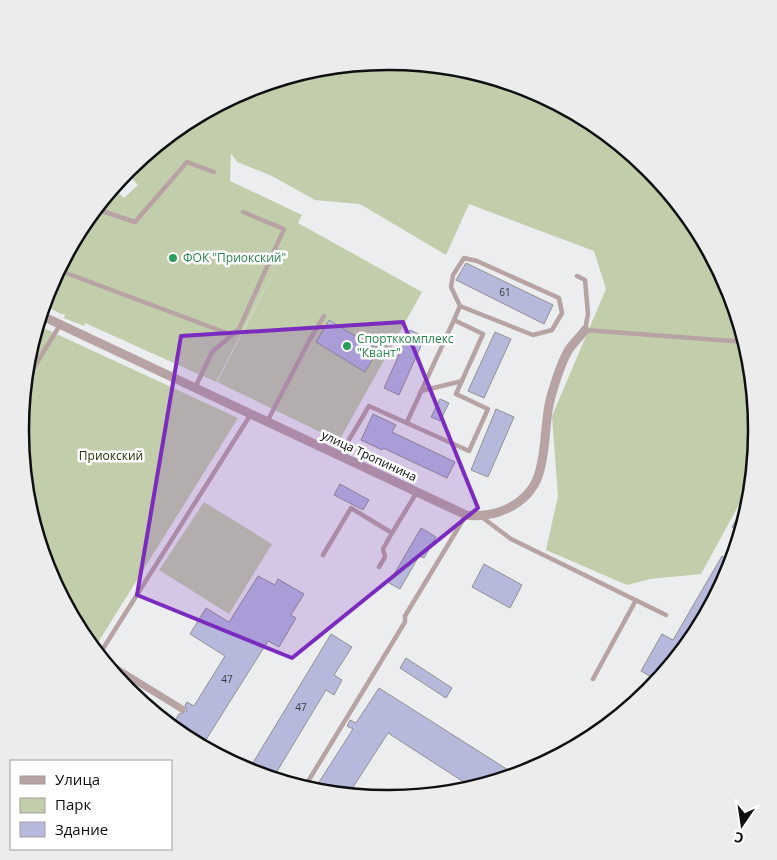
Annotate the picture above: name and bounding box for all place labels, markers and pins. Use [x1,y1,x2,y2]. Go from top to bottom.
place label: ФОК "Приокский" [183,249,286,266]
marker: ФОК "Приокский" [167,252,179,264]
place label: Спортккомплекс "Квант" [357,330,454,361]
marker: Спортккомплекс "Квант" [341,340,353,352]

